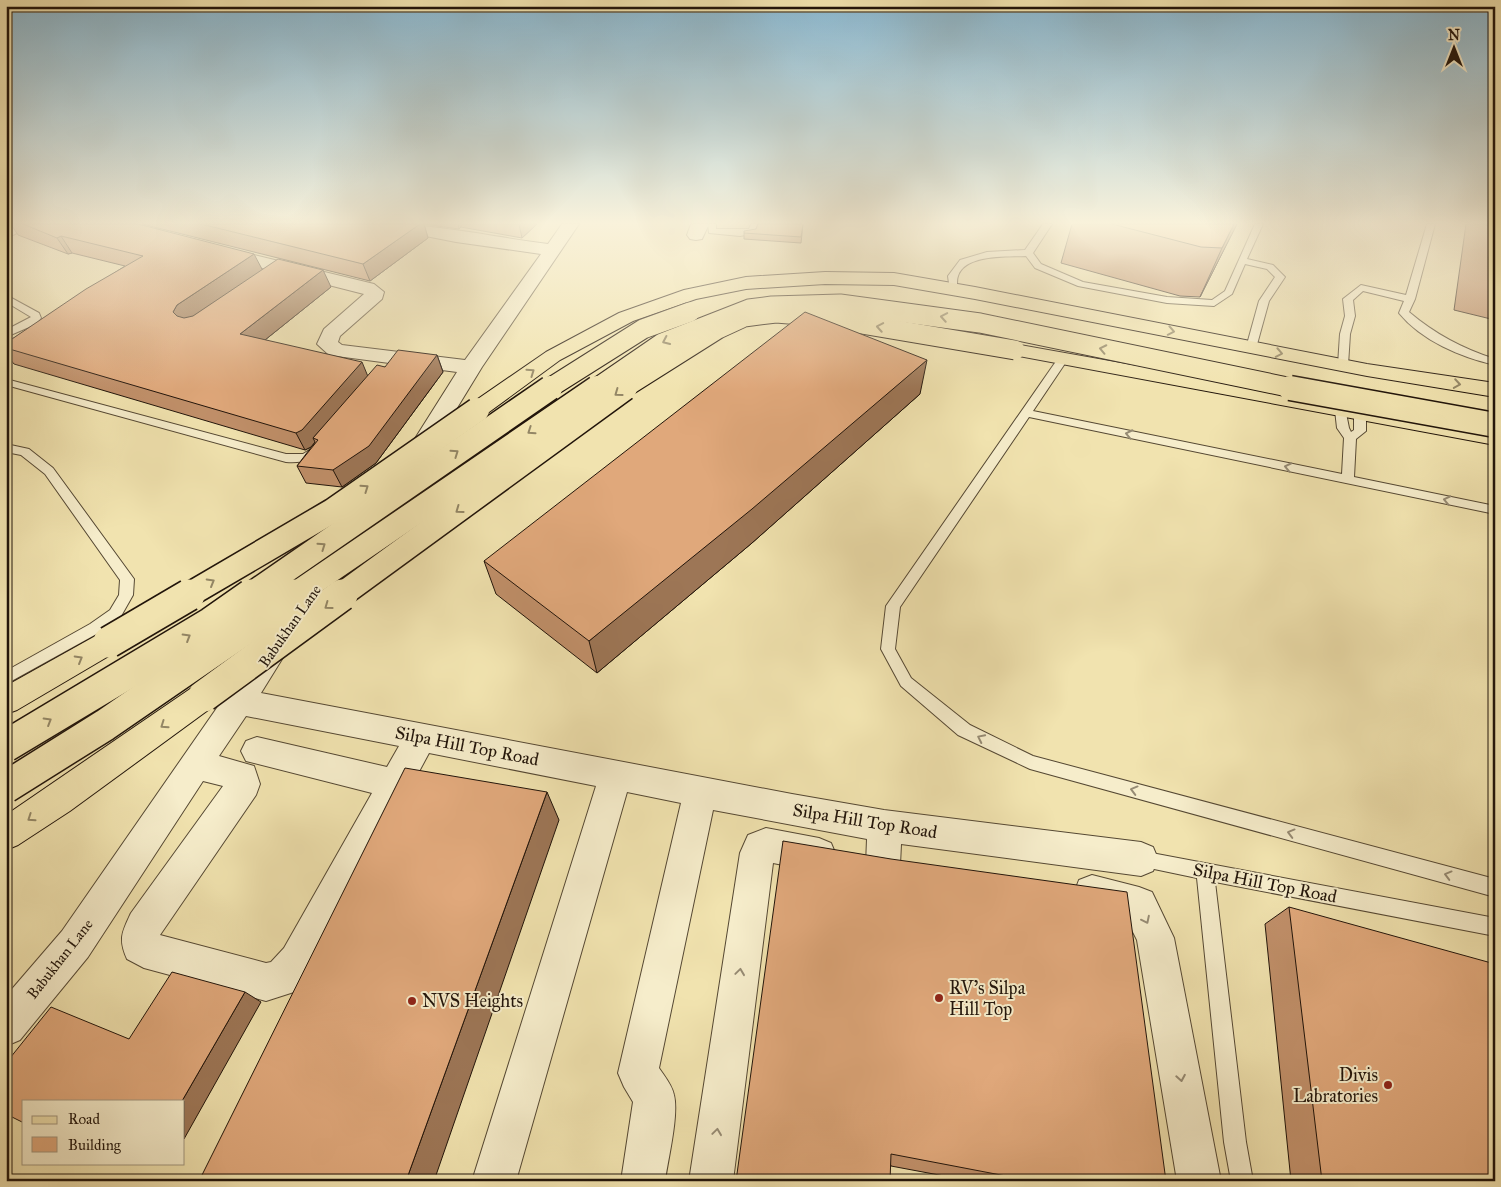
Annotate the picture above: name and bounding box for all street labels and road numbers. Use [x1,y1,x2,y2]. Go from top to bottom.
street label: Babukhan Lane [255,581,325,671]
street label: Silpa Hill Top Road [393,721,541,771]
street label: Silpa Hill Top Road [791,799,939,843]
street label: Silpa Hill Top Road [1191,858,1339,908]
street label: Babukhan Lane [23,916,97,1002]

